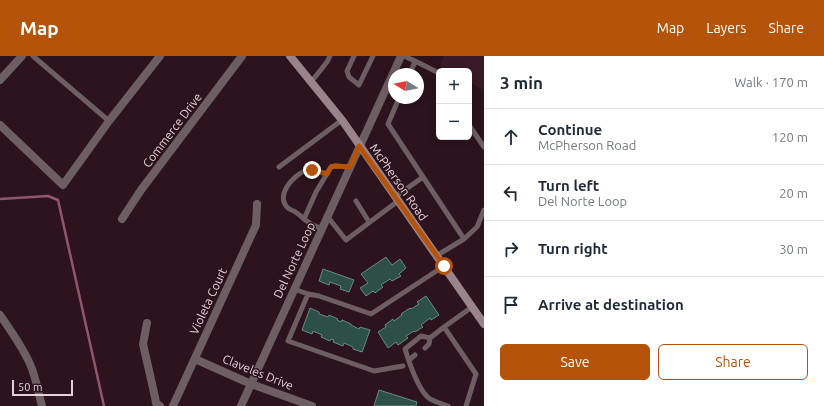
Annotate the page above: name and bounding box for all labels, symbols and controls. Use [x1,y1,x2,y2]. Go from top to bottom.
text: Map [20,17,59,39]
text: Map [657,20,684,36]
text: Layers [706,20,746,36]
text: Share [768,20,804,36]
north arrow [388,68,424,104]
map controls [436,68,472,140]
button: + [436,68,472,104]
text: 3 min [500,73,543,92]
text: Walk · 170 m [734,75,808,89]
street label: Commerce Drive [140,90,204,170]
button: − [436,104,472,140]
text: Continue [538,121,602,138]
icon: ahead [500,126,522,148]
text: 120 m [772,130,808,144]
text: McPherson Road [538,138,636,152]
street label: McPherson Road [368,141,430,223]
route end [303,161,321,179]
text: Turn left [538,177,599,194]
icon: left [500,182,522,204]
text: 20 m [779,186,808,200]
text: Del Norte Loop [538,194,627,208]
street label: Del Norte Loop [271,220,317,300]
icon: right [500,238,522,260]
text: Turn right [538,240,608,257]
text: 30 m [779,242,808,256]
route start [435,257,453,275]
street label: Violeta Court [187,265,229,336]
icon: arrive [500,294,522,316]
text: Arrive at destination [538,296,684,313]
button: Save [500,344,650,380]
button: Share [658,344,808,380]
street label: Claveles Drive [221,352,295,392]
scale bar [12,378,73,397]
text: 50 m [18,381,42,393]

